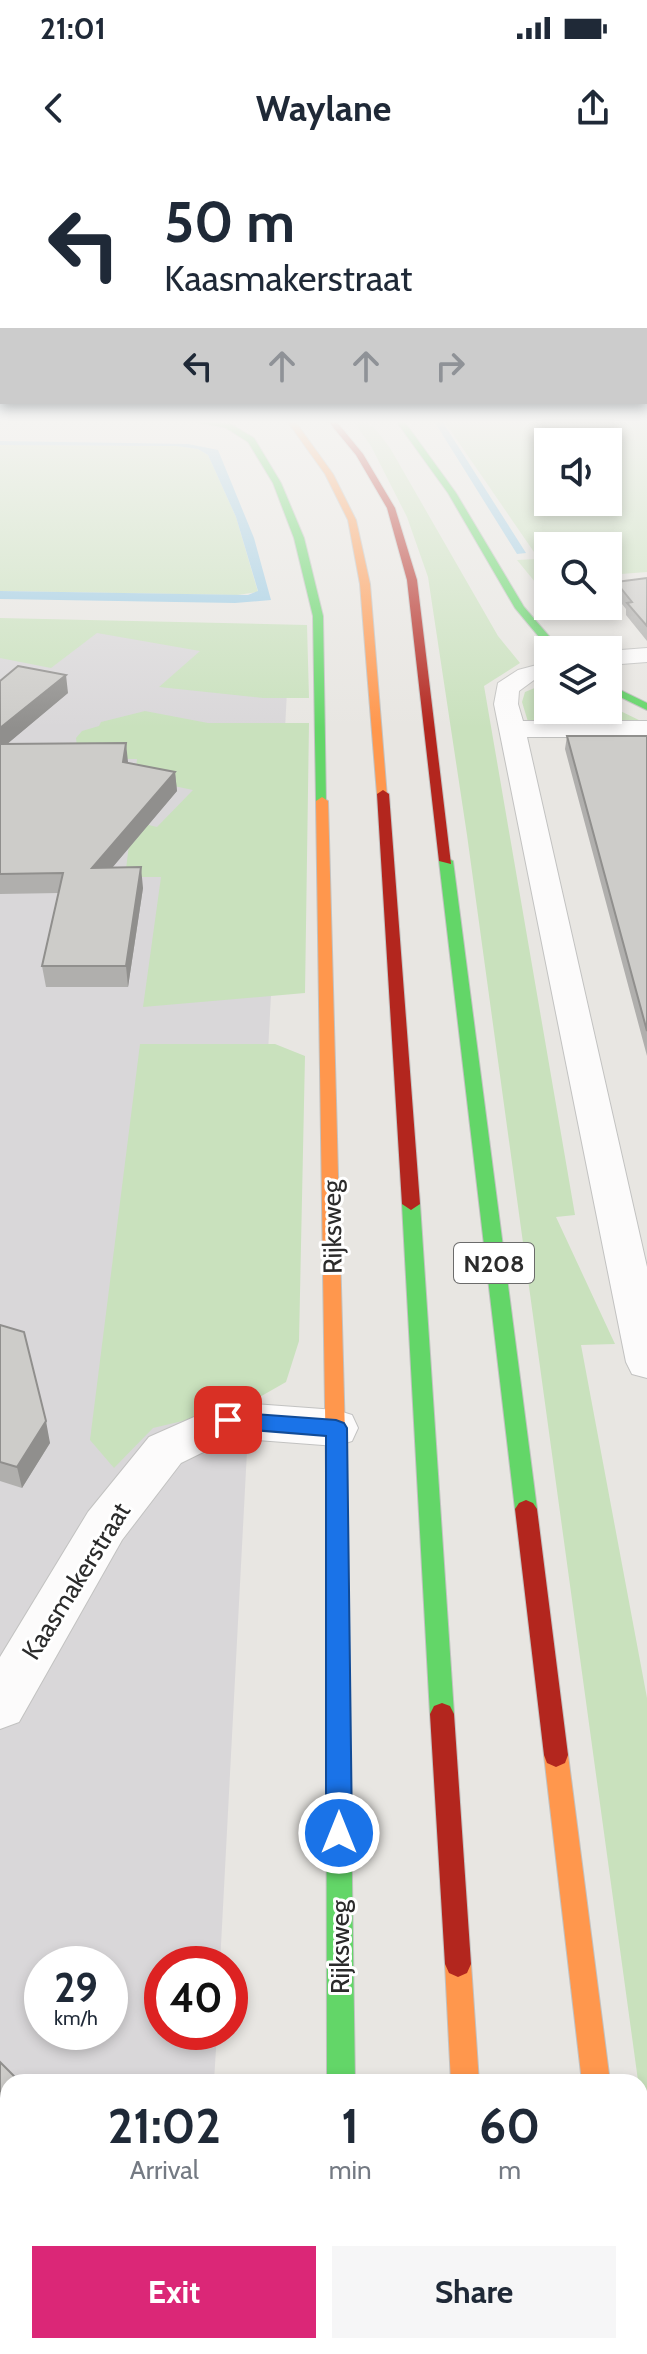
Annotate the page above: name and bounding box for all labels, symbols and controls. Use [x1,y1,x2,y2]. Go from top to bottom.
text: 21:01 [40,10,106,47]
icon: back [32,86,76,130]
text: Waylane [256,86,391,130]
icon: share [571,86,615,130]
text: 50 m [164,188,295,256]
icon: left [32,192,136,296]
text: Kaasmakerstraat [164,256,412,300]
icon: left [176,344,220,388]
icon: ahead [260,344,304,388]
icon: ahead [344,344,388,388]
icon: right [428,344,472,388]
map controls [534,428,622,724]
button: sound [534,428,622,516]
button: search [534,532,622,620]
button: layers [534,636,622,724]
street label: Rijksweg [315,1179,349,1274]
road number: N208 [454,1243,534,1283]
pin [194,1386,262,1454]
icon: arrive [206,1398,250,1442]
street label: Kaasmakerstraat [15,1496,137,1666]
position arrow [297,1791,381,1875]
street label: Rijksweg [324,1899,356,1994]
speed limit sign: 40 [144,1946,248,2050]
text: 29 [54,1963,98,2012]
text: km/h [54,2006,98,2030]
text: 21:02 [108,2097,221,2155]
text: 1 [341,2097,359,2155]
text: 60 [479,2097,540,2155]
text: Arrival [130,2154,199,2186]
text: min [329,2154,372,2186]
text: m [498,2154,521,2186]
button: Exit [32,2246,316,2338]
button: Share [332,2246,616,2338]

